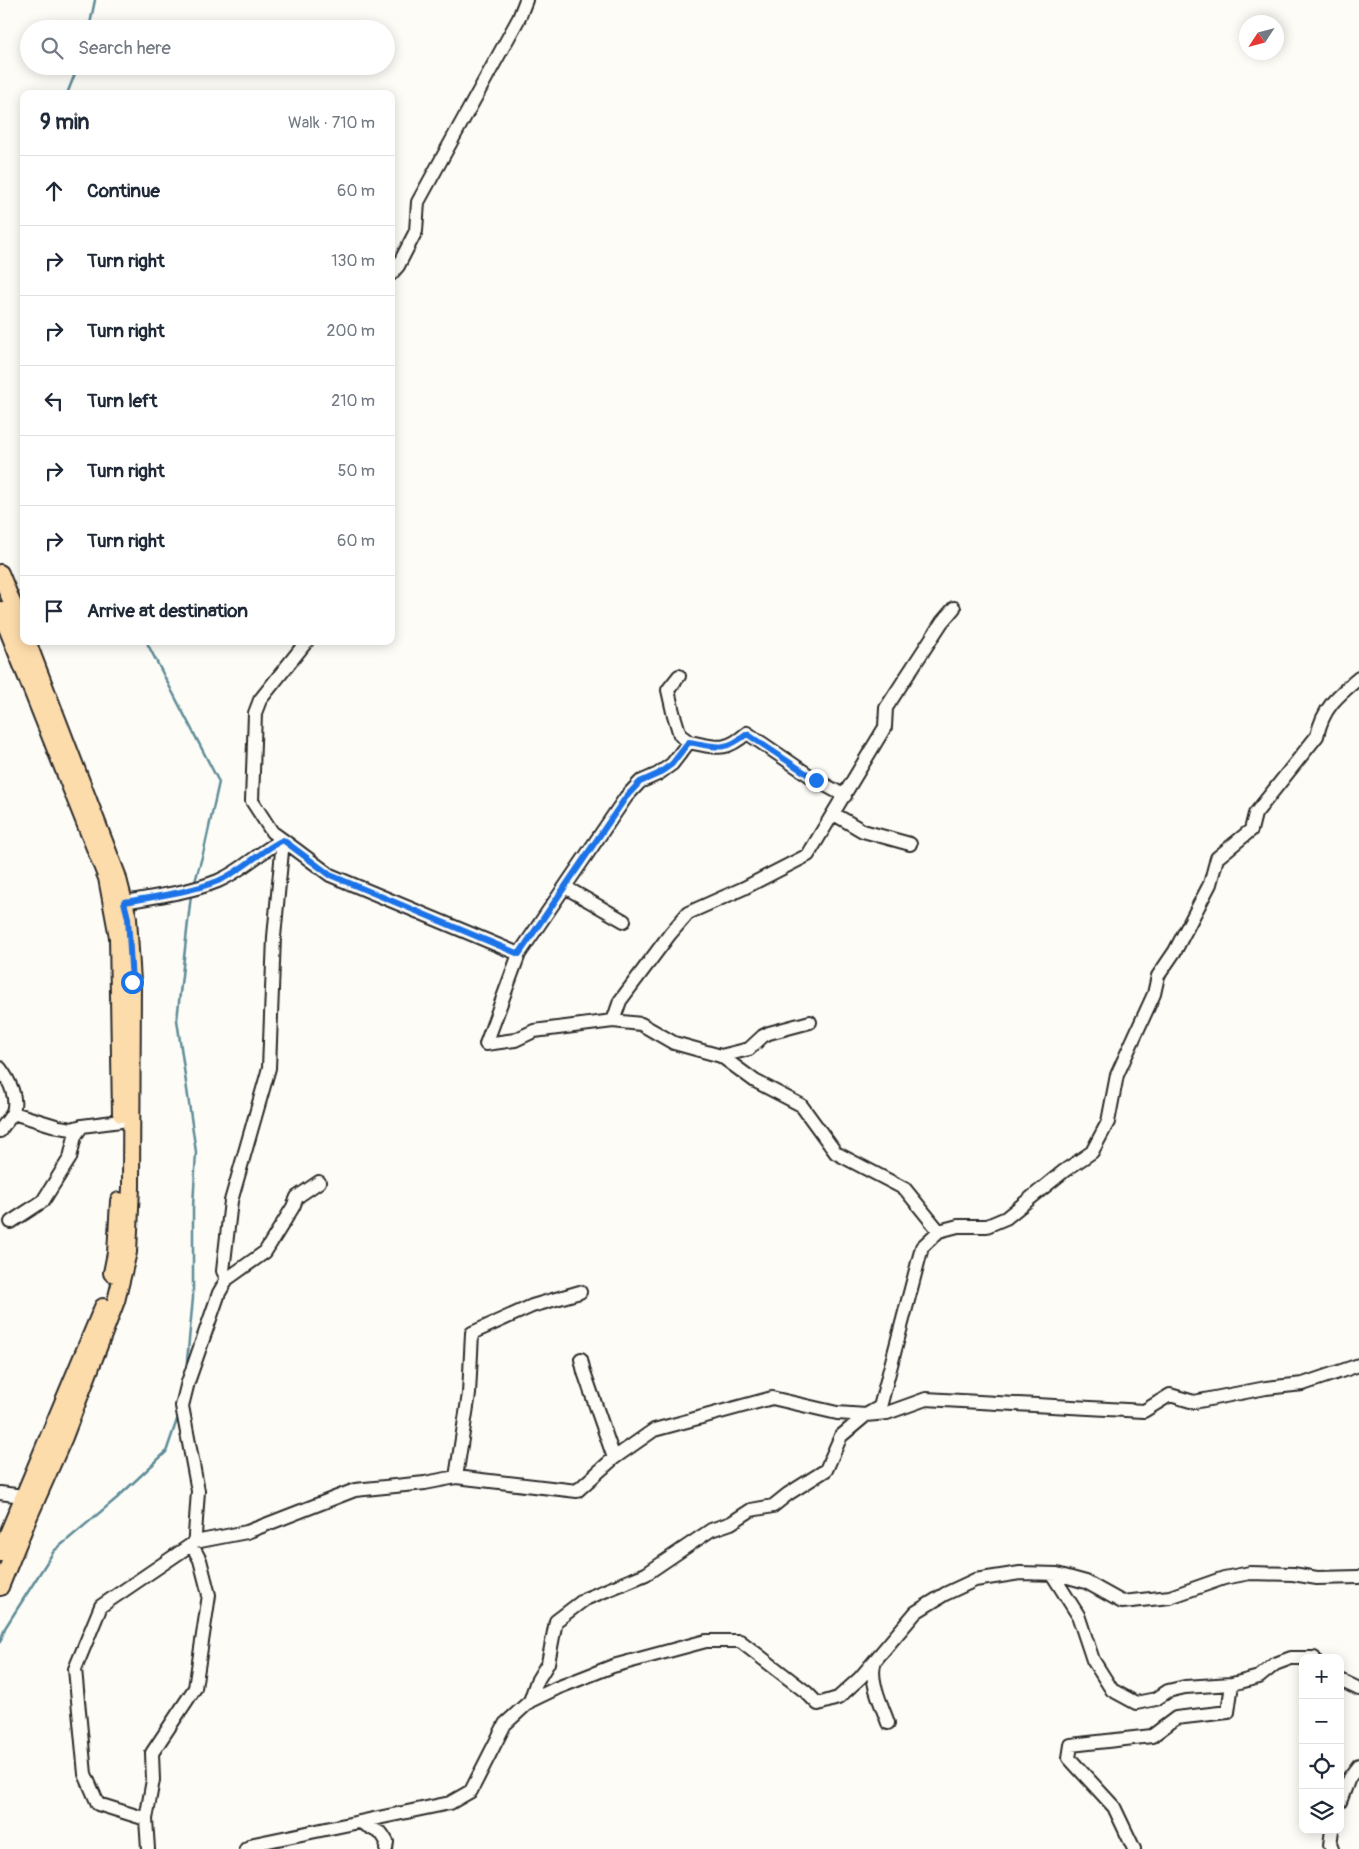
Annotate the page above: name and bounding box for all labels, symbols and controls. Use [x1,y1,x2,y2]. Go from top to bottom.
north arrow [1239,15,1284,60]
search box [20,20,395,75]
icon: search [38,34,66,62]
text: Search here [78,36,171,60]
text: 9 min [40,109,89,136]
text: Walk · 710 m [288,113,375,133]
icon: ahead [40,177,68,205]
text: Continue [87,179,160,203]
text: 60 m [337,181,375,201]
icon: right [40,247,68,275]
text: Turn right [87,249,165,273]
text: 130 m [331,251,375,271]
icon: right [40,317,68,345]
text: Turn right [87,319,165,343]
text: 200 m [327,321,375,341]
icon: left [40,387,68,415]
text: Turn left [87,389,157,413]
text: 210 m [331,391,375,411]
icon: right [40,457,68,485]
text: Turn right [87,459,165,483]
text: 50 m [338,461,375,481]
icon: right [40,527,68,555]
text: Turn right [87,529,165,553]
text: 60 m [337,531,375,551]
icon: arrive [40,597,68,625]
text: Arrive at destination [87,599,248,623]
route end [805,769,828,792]
route start [121,971,144,994]
map controls [1299,1654,1344,1834]
button: + [1299,1654,1344,1699]
button: − [1299,1699,1344,1744]
button: locate [1299,1744,1344,1789]
button: layers [1299,1789,1344,1834]

